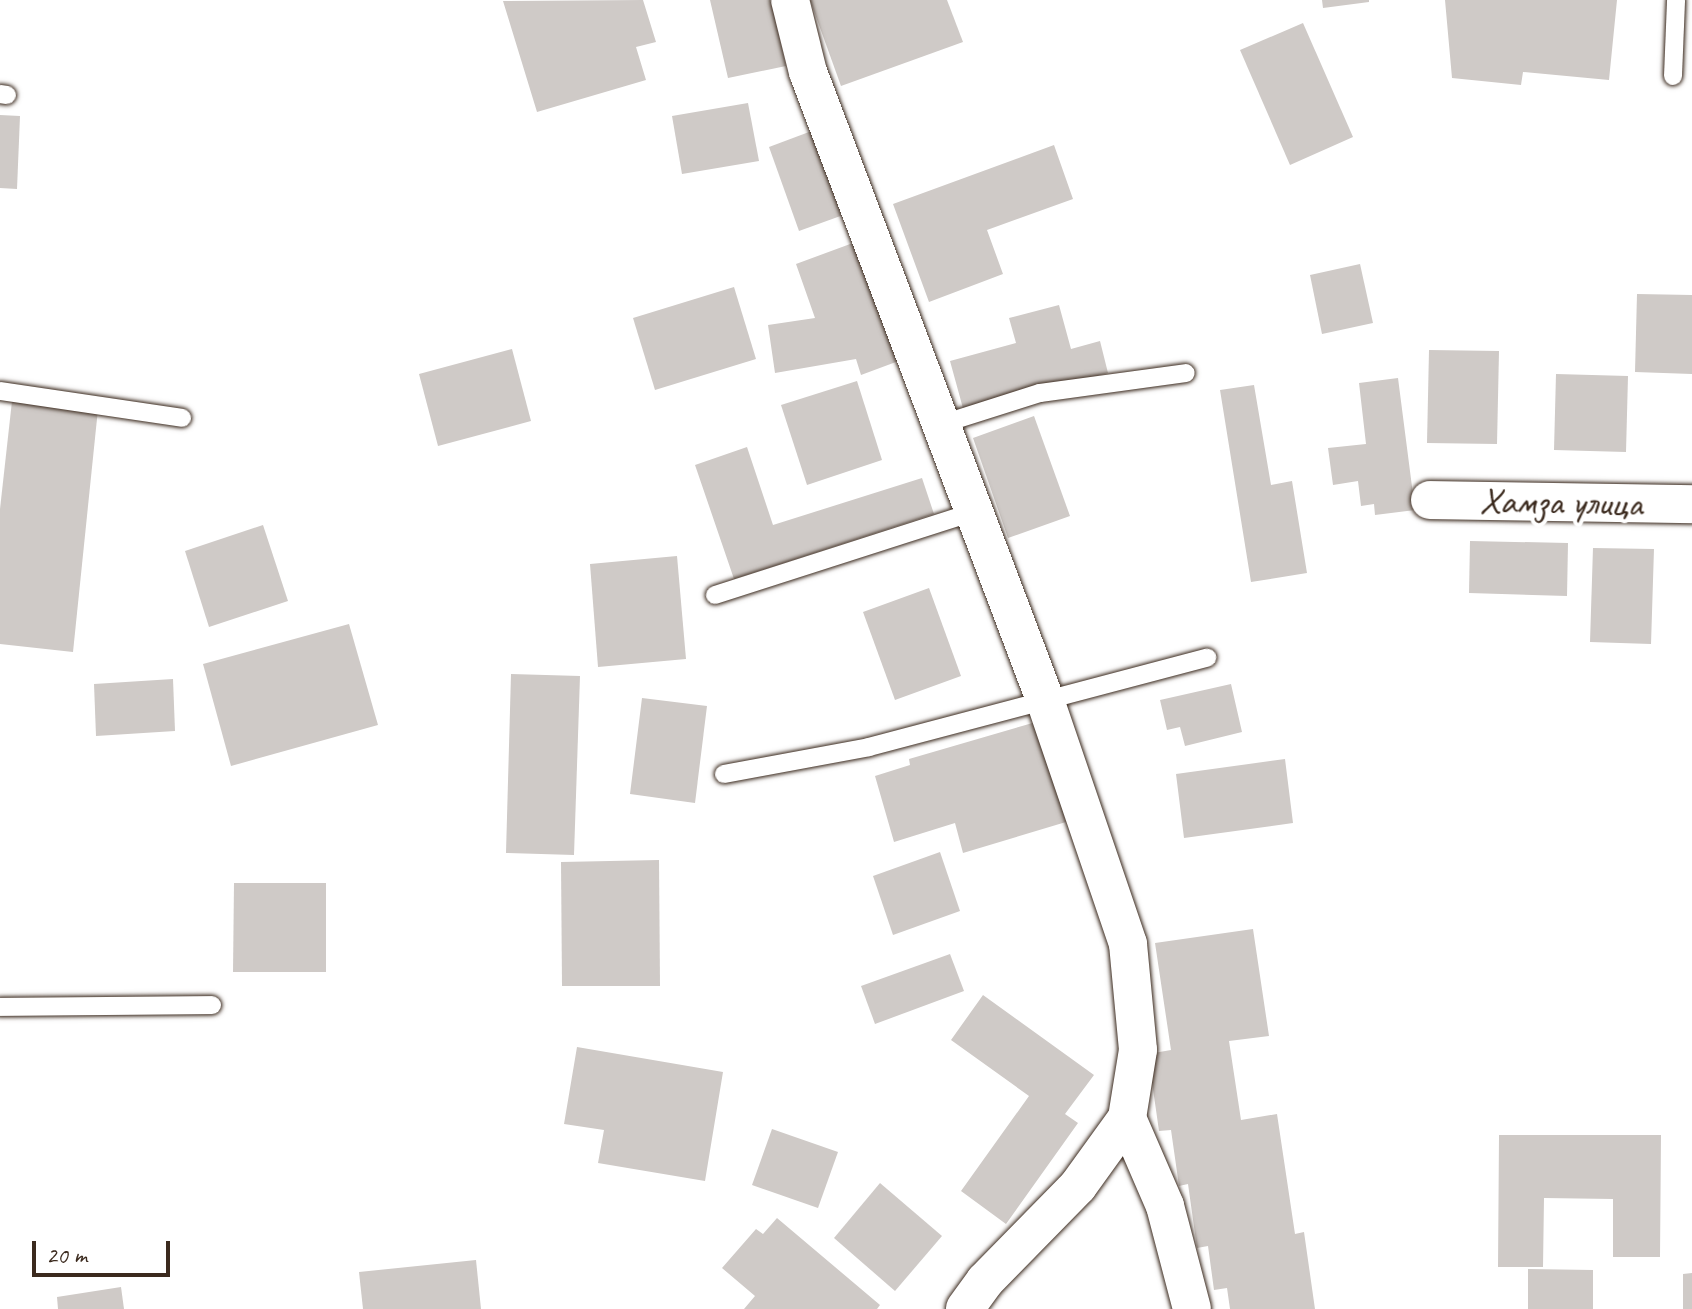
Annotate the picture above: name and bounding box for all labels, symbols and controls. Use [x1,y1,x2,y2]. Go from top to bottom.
street label: Хамза улица [1478,478,1644,526]
scale bar [36,1225,174,1275]
text: 20 m [46,1240,87,1270]

